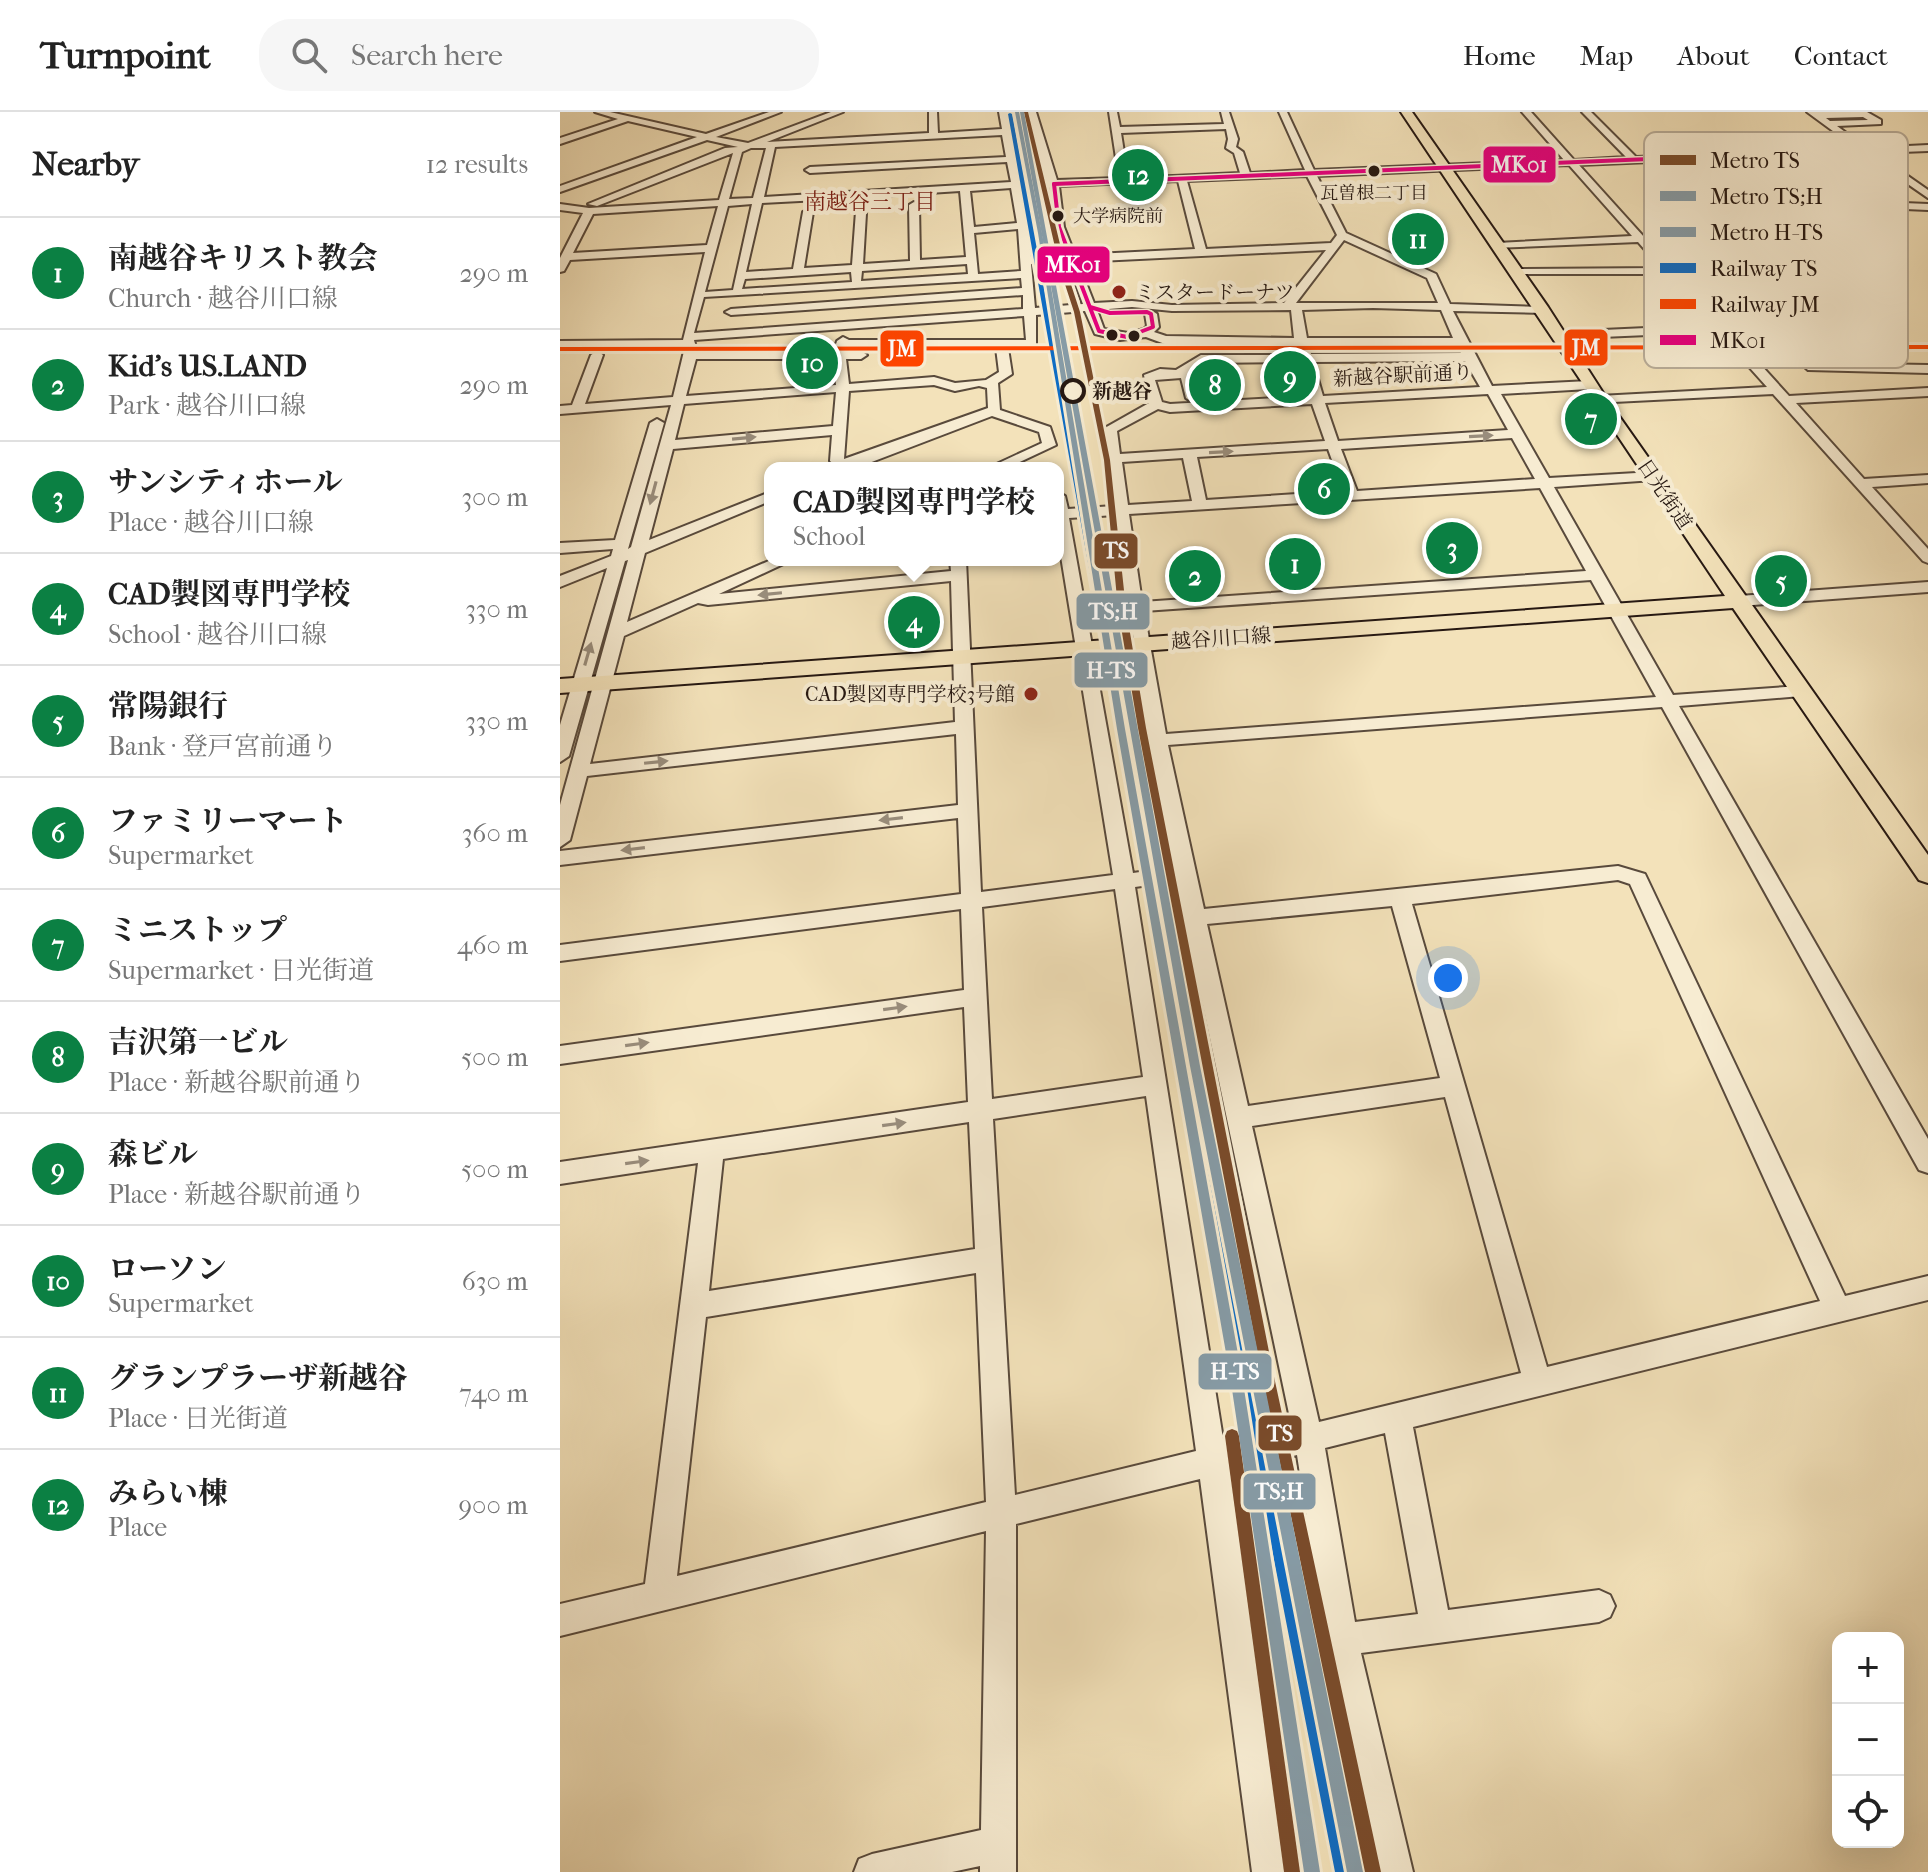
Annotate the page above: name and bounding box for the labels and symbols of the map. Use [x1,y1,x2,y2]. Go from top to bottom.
legend [1644,132,1908,368]
pin: 12 [1112,145,1164,205]
line badge: MK01 [1482,145,1557,184]
text: Metro TS [1710,148,1800,174]
text: MK01 [1490,152,1547,178]
marker: 瓦曽根二丁目 [1366,163,1382,179]
place label: 瓦曽根二丁目 [1320,183,1428,204]
text: Metro TS;H [1710,184,1823,210]
district label: 南越谷三丁目 [804,189,936,215]
place label: 大学病院前 [1073,206,1163,227]
marker: 大学病院前 [1050,208,1066,224]
pin: 11 [1392,209,1444,269]
text: Metro H-TS [1710,220,1823,246]
line badge: MK01 [1036,245,1111,284]
text: MK01 [1044,252,1101,278]
text: Railway TS [1710,256,1817,282]
place label: ミスタードーナツ [1135,281,1295,304]
marker: ミスタードーナツ [1110,283,1128,301]
text: Railway JM [1710,292,1820,318]
unlabelled marker [1104,327,1120,343]
unlabelled marker [1126,328,1142,344]
line badge: JM [1563,328,1609,367]
text: MK01 [1710,328,1766,354]
line badge: JM [879,329,925,368]
pin: 10 [786,333,838,393]
text: JM [1570,335,1600,361]
text: JM [886,336,916,362]
pin: 9 [1264,347,1316,407]
pin: 8 [1189,355,1241,415]
street label: 新越谷駅前通り [1333,360,1474,391]
marker: 新越谷 [1061,379,1085,403]
place label: 新越谷 [1092,380,1152,403]
pin: 7 [1565,389,1617,449]
one-way arrow [1469,429,1494,442]
one-way arrow [732,432,757,445]
one-way arrow [1209,445,1234,458]
street label: 日光街道 [1633,455,1696,534]
pin: 6 [1298,459,1350,519]
one-way arrow [646,482,659,506]
pin: 3 [1426,518,1478,578]
line badge: TS [1093,532,1139,570]
pin: 1 [1269,534,1321,594]
text: TS [1102,538,1129,564]
pin: 2 [1169,546,1221,606]
pin: 5 [1755,551,1807,611]
one-way arrow [757,588,782,601]
pin: 4 [888,592,940,652]
line badge: TS;H [1075,592,1151,631]
text: TS;H [1087,599,1138,625]
street label: 越谷川口線 [1170,624,1272,653]
one-way arrow [582,642,595,666]
line badge: H-TS [1073,651,1149,689]
text: H-TS [1086,658,1136,684]
place label: CAD製図専門学校3号館 [805,683,1015,706]
marker: CAD製図専門学校3号館 [1022,685,1040,703]
one-way arrow [644,755,669,768]
one-way arrow [878,813,903,826]
one-way arrow [620,843,645,856]
your location [1428,958,1468,998]
one-way arrow [883,1001,908,1014]
one-way arrow [625,1037,650,1050]
one-way arrow [882,1117,907,1130]
one-way arrow [625,1155,650,1168]
line badge: H-TS [1197,1352,1273,1391]
text: H-TS [1210,1359,1260,1385]
line badge: TS [1257,1414,1303,1452]
text: TS [1266,1421,1293,1447]
line badge: TS;H [1242,1472,1317,1511]
text: TS;H [1253,1479,1304,1505]

